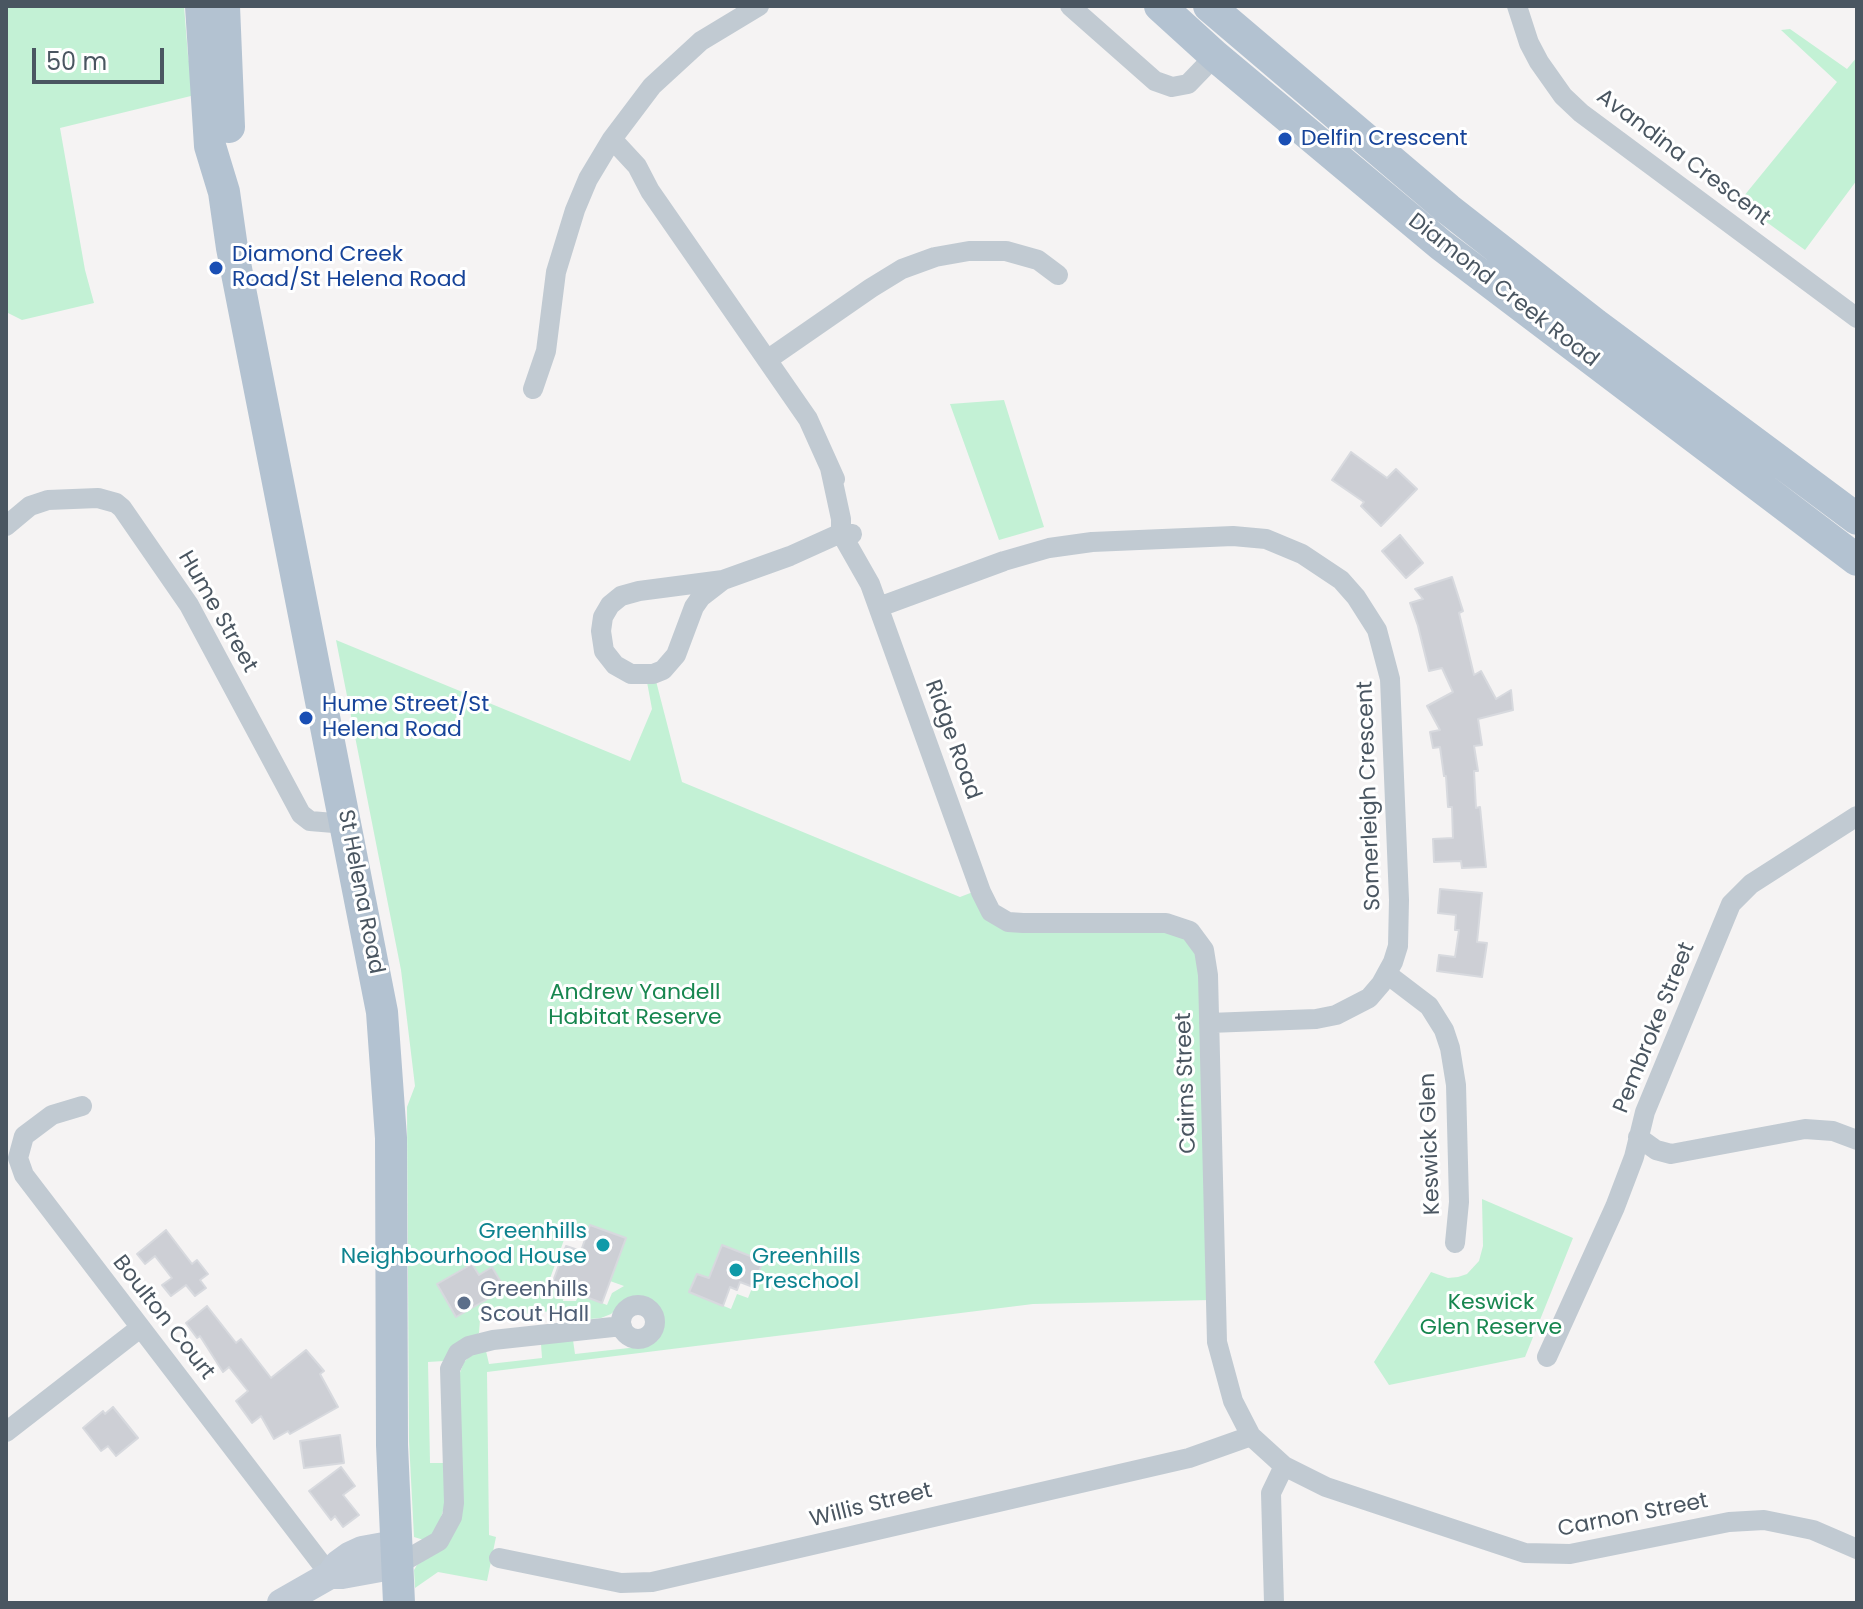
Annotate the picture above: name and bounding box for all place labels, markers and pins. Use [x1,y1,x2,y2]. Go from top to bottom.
place label: Delfin Crescent [1301,126,1468,152]
marker: Delfin Crescent [1276,130,1294,148]
place label: Diamond Creek Road/St Helena Road [232,242,466,294]
marker: Diamond Creek Road/St Helena Road [207,259,225,277]
place label: Hume Street/St Helena Road [322,692,489,744]
marker: Hume Street/St Helena Road [297,709,315,727]
place label: Greenhills Neighbourhood House [341,1219,587,1270]
marker: Greenhills Neighbourhood House [594,1236,612,1254]
place label: Greenhills Preschool [752,1244,860,1296]
marker: Greenhills Preschool [727,1261,745,1279]
place label: Greenhills Scout Hall [480,1277,589,1328]
marker: Greenhills Scout Hall [455,1294,473,1312]

